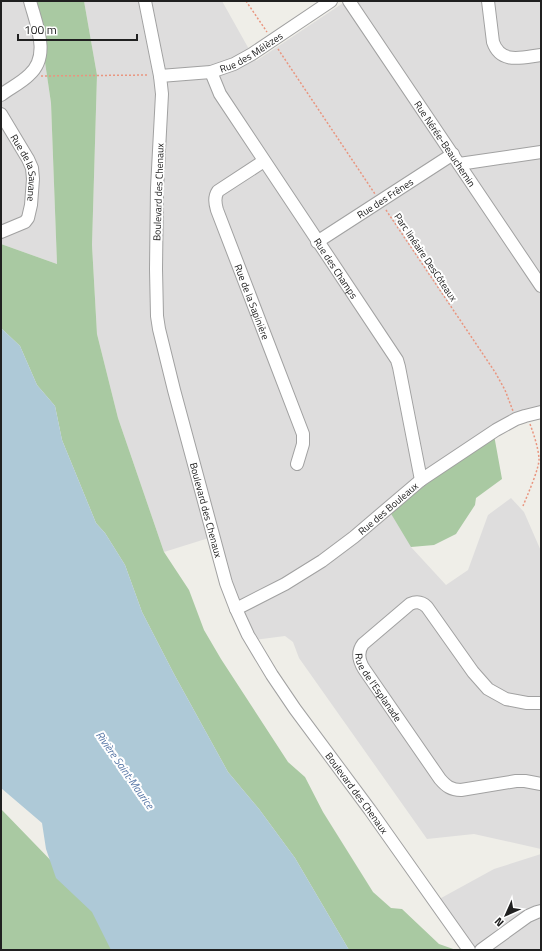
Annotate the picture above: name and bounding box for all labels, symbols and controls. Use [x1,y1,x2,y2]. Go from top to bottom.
scale bar [18,16,137,42]
text: 100 m [24,20,57,39]
street label: Rue des Mélèzes [218,28,286,76]
street label: Rue Nérée-Beauchemin [410,98,479,190]
street label: Rue de la Savane [7,131,40,202]
street label: Boulevard des Chenaux [149,142,168,241]
street label: Rue des Frênes [354,174,417,222]
street label: Parc linéaire DesCôteaux [390,210,461,305]
street label: Rue des Champs [310,235,361,302]
street label: Rue de la Sapinière [230,262,273,342]
street label: Boulevard des Chenaux [186,461,226,560]
street label: Rue des Bouleaux [355,478,422,539]
street label: Rue de l'Esplanade [351,653,405,725]
water label: Rivière Saint-Maurice [92,728,158,813]
street label: Boulevard des Chenaux [321,749,392,837]
north arrow [486,895,526,935]
text: N [491,914,507,930]

